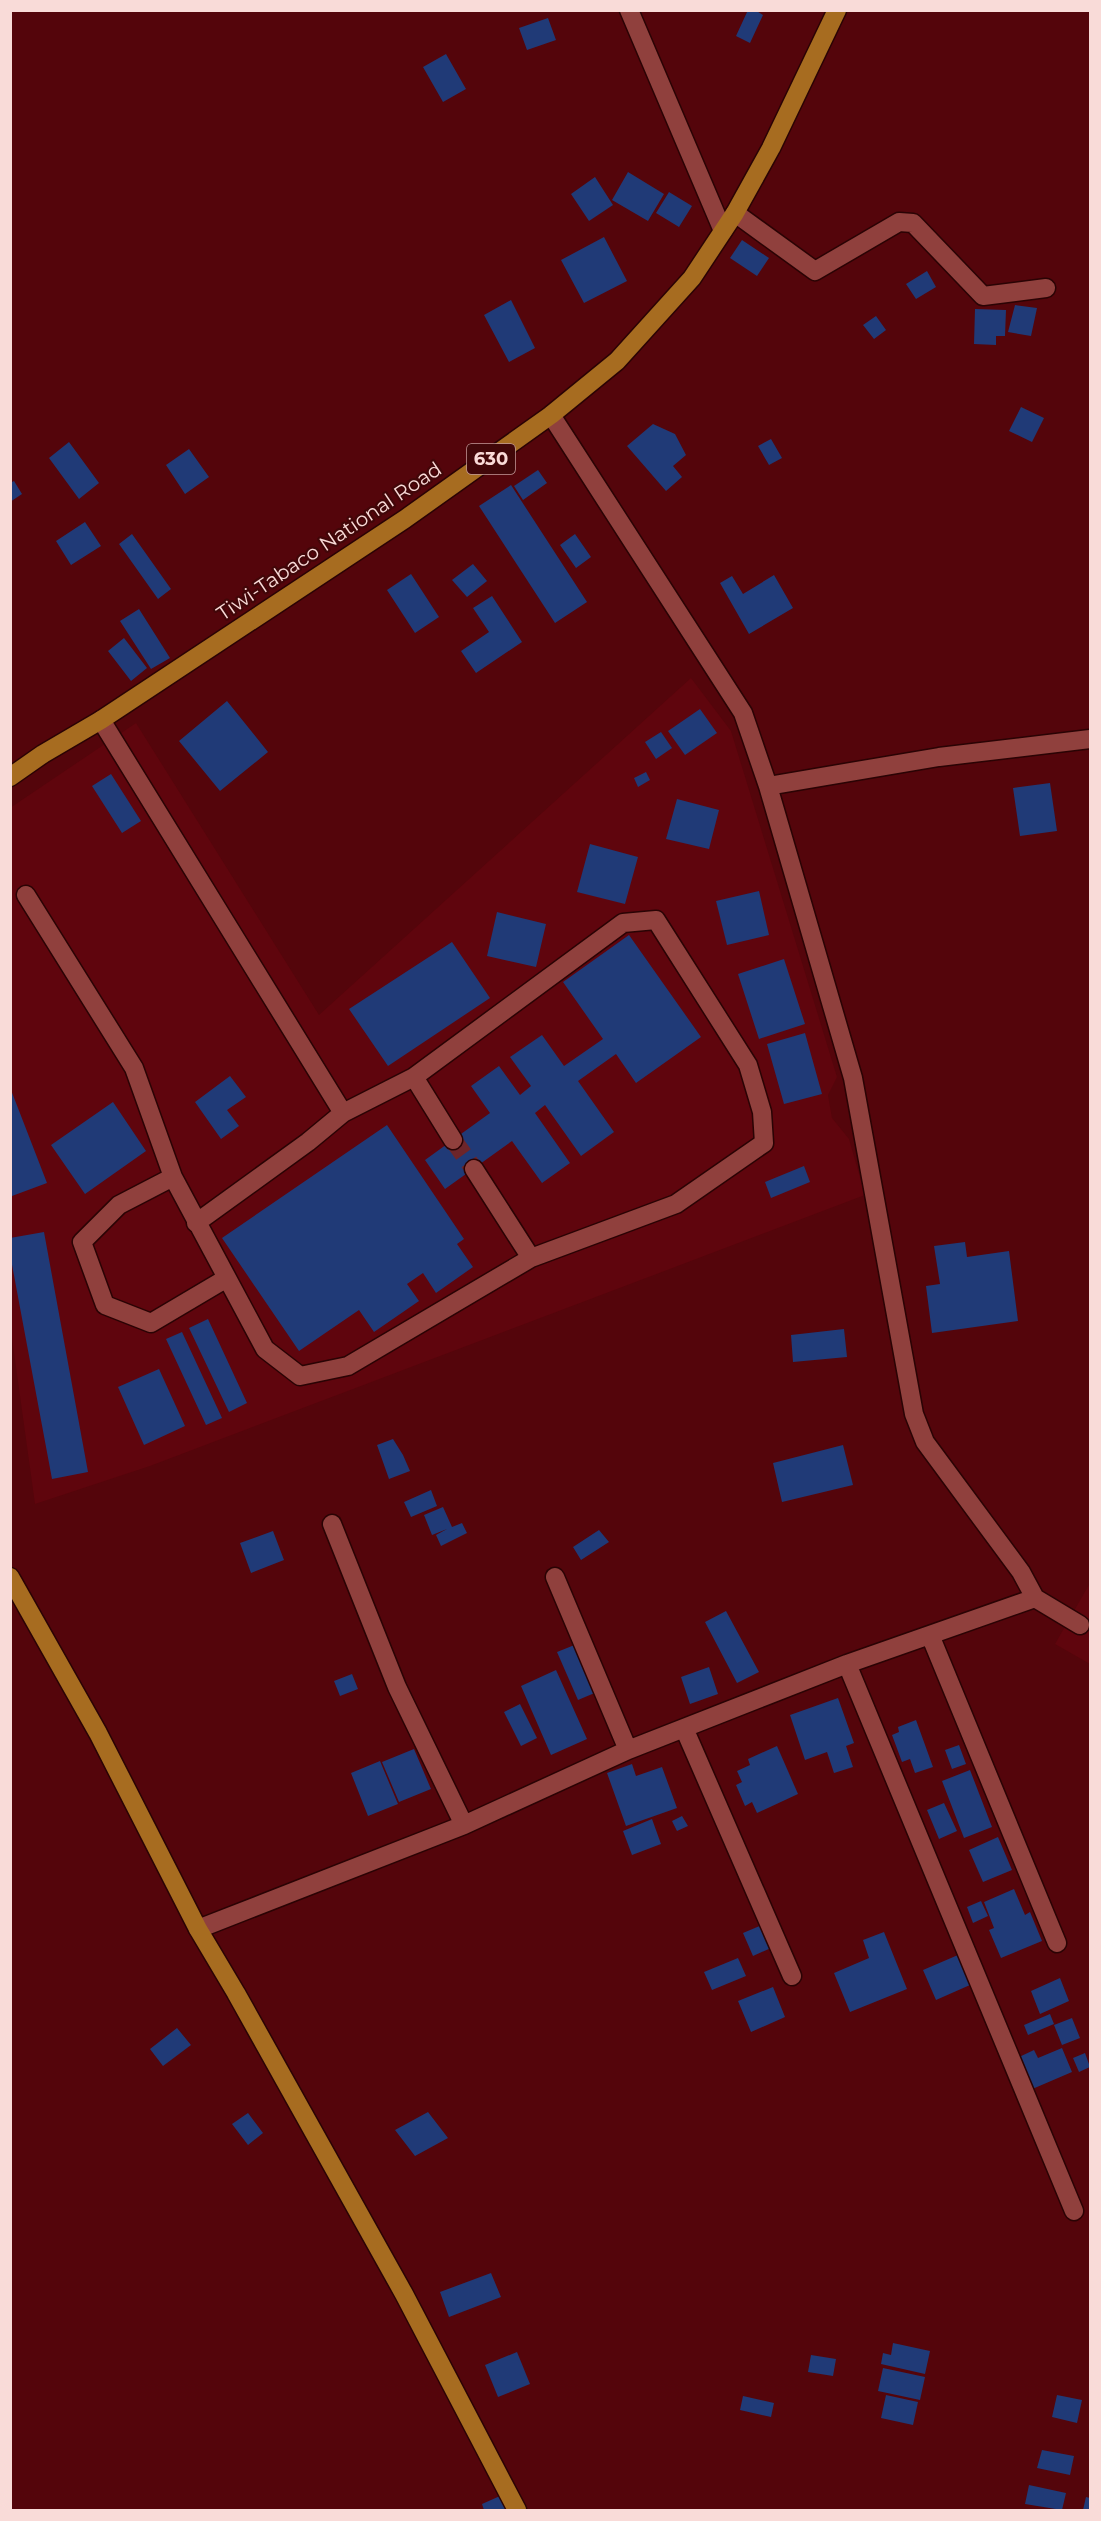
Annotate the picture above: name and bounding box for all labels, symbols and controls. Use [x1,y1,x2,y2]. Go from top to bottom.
road number: 630 [467,444,515,474]
street label: Tiwi-Tabaco National Road [212,457,446,625]

